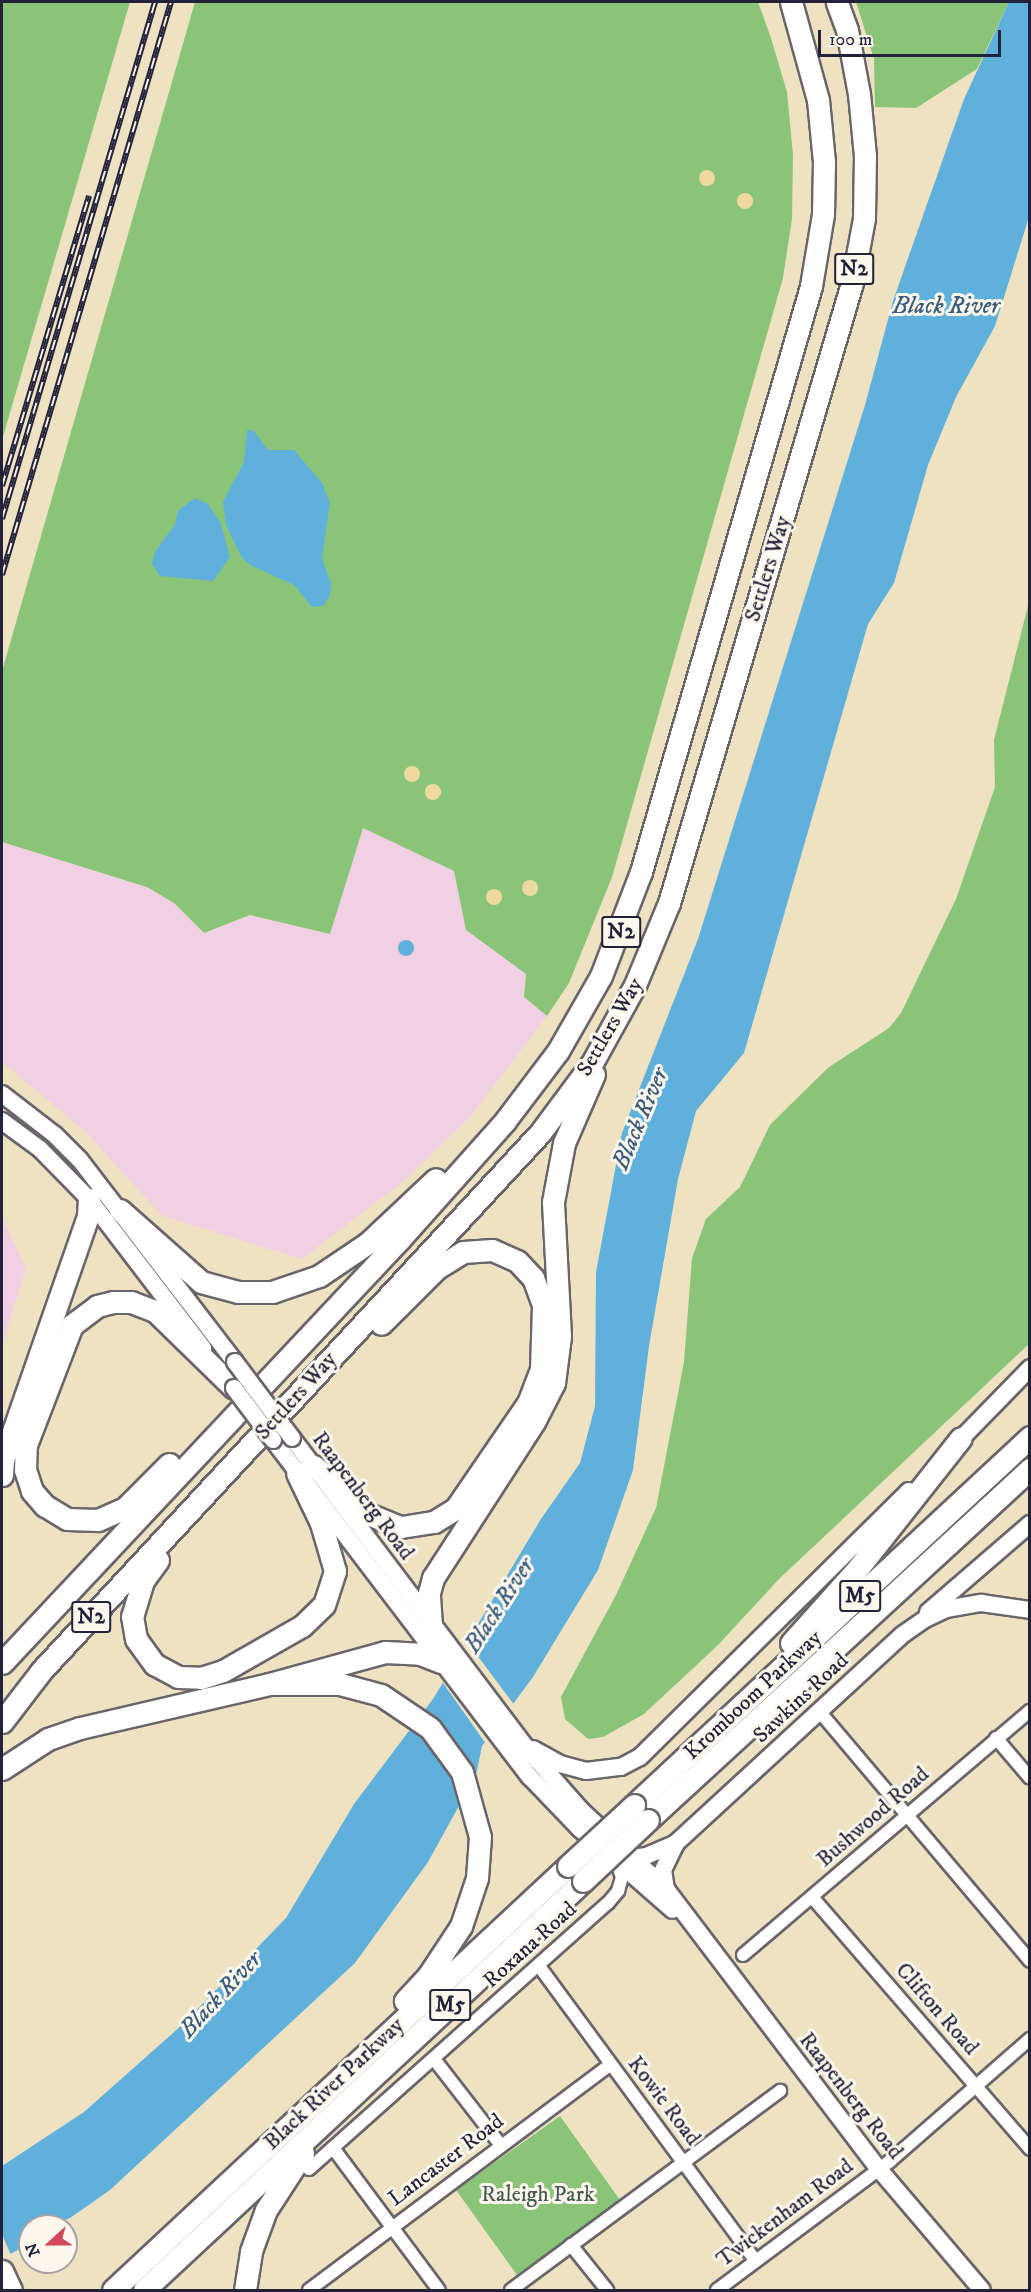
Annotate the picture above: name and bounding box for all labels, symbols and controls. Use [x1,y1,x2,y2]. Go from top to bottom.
scale bar [821,18,1004,56]
text: 100 m [829,29,872,51]
road number: N2 [833,251,875,287]
water label: Black River [892,293,1000,321]
street label: Settlers Way [739,513,797,625]
road number: N2 [600,914,642,950]
street label: Settlers Way [571,973,649,1081]
water label: Black River [607,1064,675,1174]
street label: Settlers Way [250,1347,342,1445]
street label: Raapenberg Road [306,1427,420,1565]
water label: Black River [459,1553,541,1659]
road number: M5 [839,1578,881,1614]
road number: N2 [70,1599,112,1635]
street label: Kromboom Parkway [679,1624,827,1766]
street label: Sawkins Road [748,1647,854,1749]
street label: Bushwood Road [812,1761,934,1873]
street label: Roxana Road [478,1896,582,1994]
water label: Black River [174,1946,268,2044]
street label: Clifton Road [890,1958,984,2060]
road number: M5 [429,1987,471,2023]
street label: Black River Parkway [259,2012,409,2156]
street label: Raapenberg Road [793,2027,909,2165]
street label: Kowie Road [622,2051,706,2151]
street label: Lancaster Road [383,2108,509,2212]
street label: Twickenham Road [711,2153,859,2273]
park label: Raleigh Park [481,2182,595,2208]
north arrow [18,2214,78,2274]
text: N [21,2240,45,2259]

